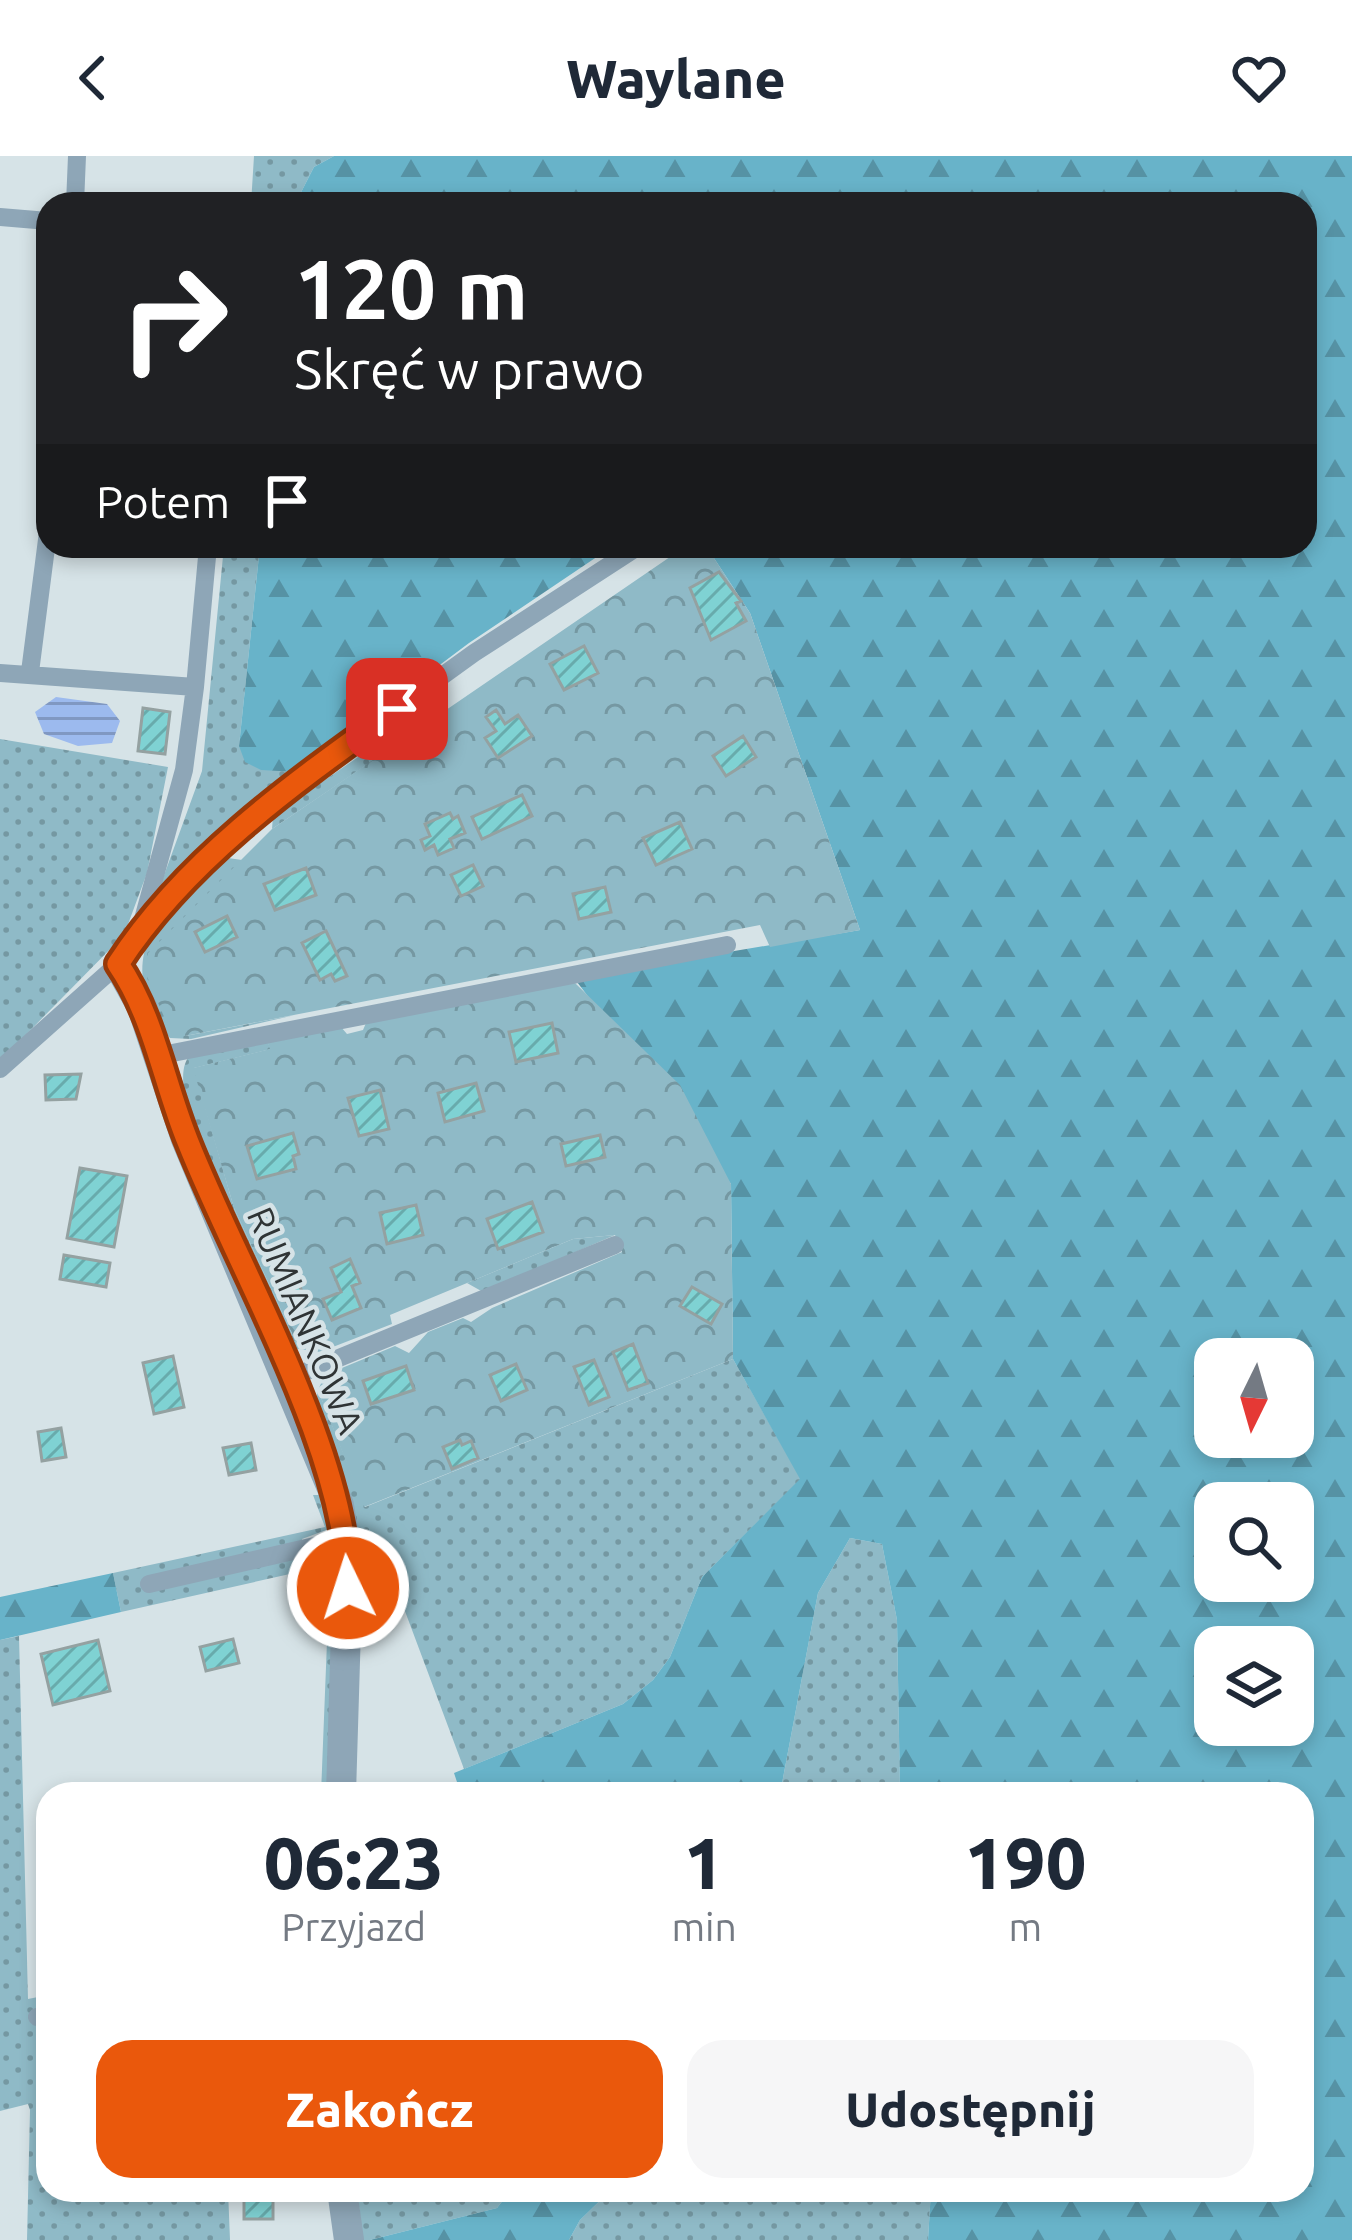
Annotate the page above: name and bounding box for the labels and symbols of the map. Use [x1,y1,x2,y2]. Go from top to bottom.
pin [346,658,448,760]
street label: RUMIANKOWA [240,1201,372,1440]
north arrow [1194,1338,1314,1458]
position arrow [285,1525,411,1651]

